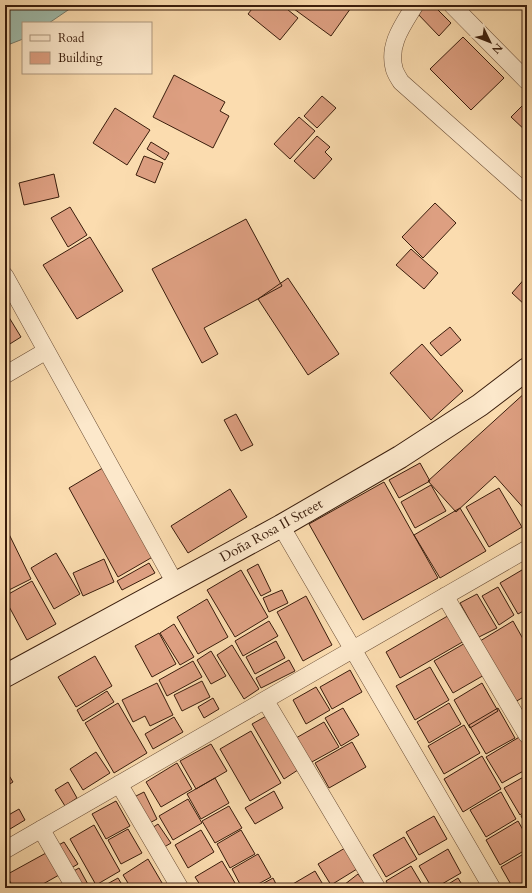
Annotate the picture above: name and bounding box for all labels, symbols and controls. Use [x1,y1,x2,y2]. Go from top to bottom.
legend [22,22,152,74]
north arrow [470,22,510,62]
text: Road [58,30,85,46]
text: N [488,40,506,57]
text: Building [58,50,103,66]
street label: Doña Rosa II Street [216,494,327,567]

